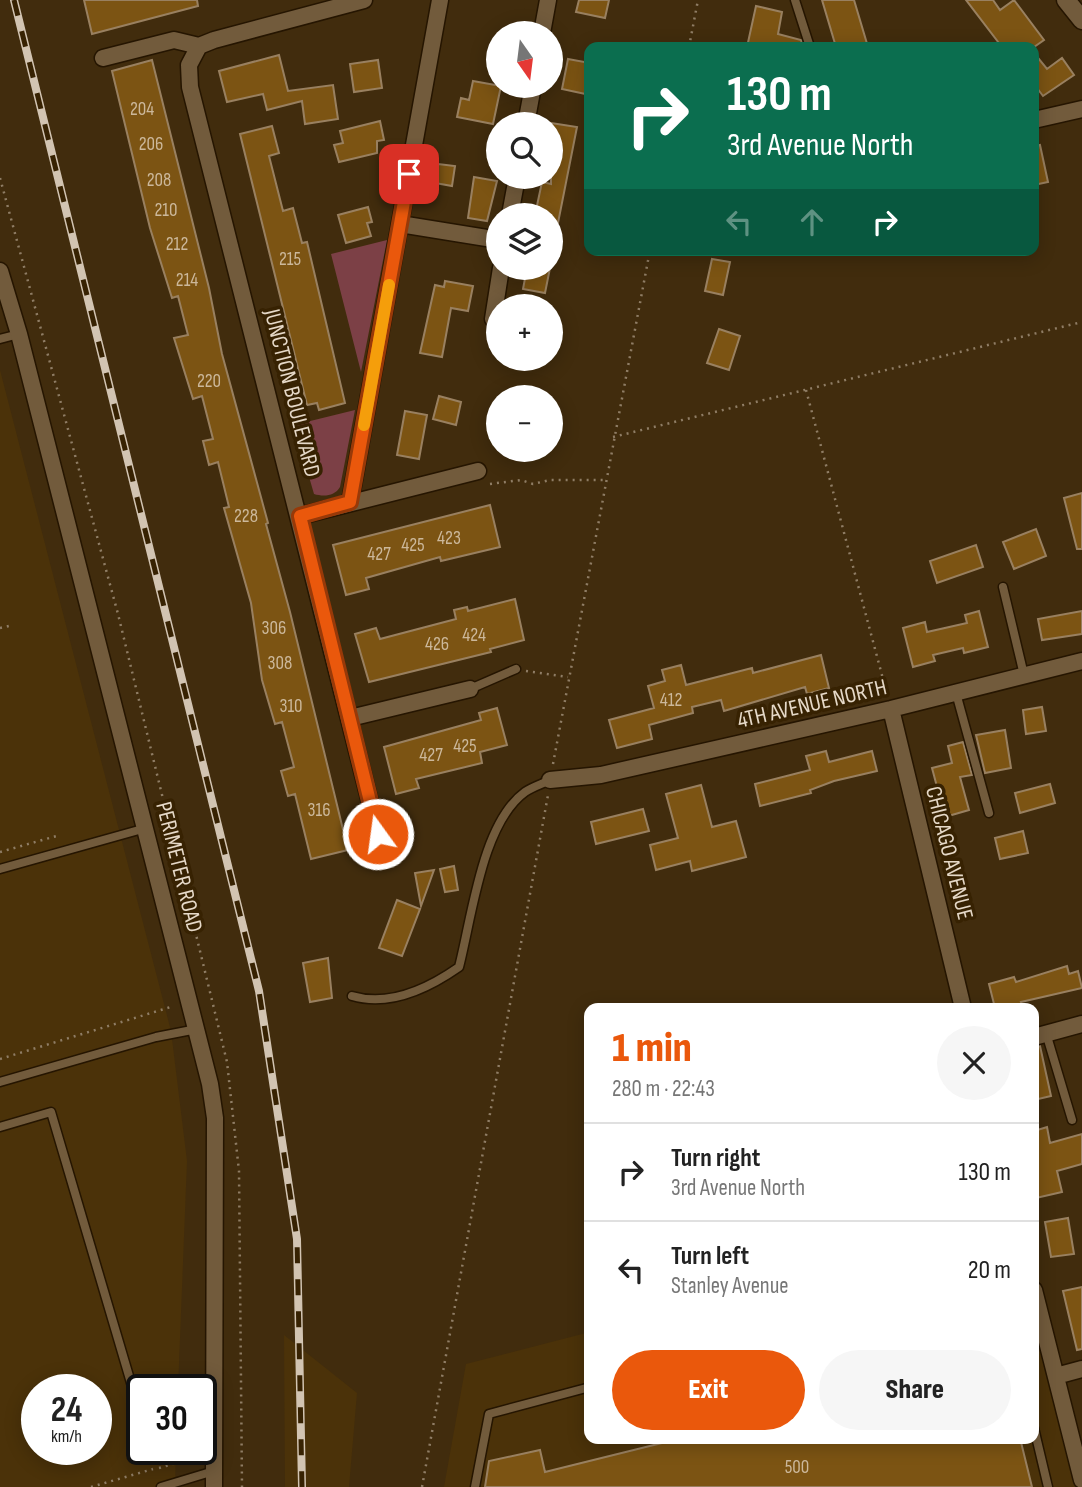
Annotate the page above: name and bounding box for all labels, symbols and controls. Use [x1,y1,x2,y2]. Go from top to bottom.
north arrow [486,21,564,98]
map controls [486,21,563,462]
text: 130 m [727,66,832,125]
icon: right [612,70,703,161]
house number: 204 [130,98,154,121]
button: search [486,112,563,189]
text: 3rd Avenue North [727,126,913,165]
house number: 206 [139,133,163,156]
pin [379,144,439,204]
icon: arrive [390,155,428,193]
house number: 208 [147,169,171,192]
house number: 210 [154,199,178,222]
button: layers [486,203,563,280]
icon: left [720,203,758,241]
icon: ahead [793,203,831,241]
icon: right [866,203,904,241]
house number: 212 [166,233,188,256]
house number: 215 [279,248,301,271]
house number: 214 [176,269,198,292]
button: + [486,294,563,371]
street label: JUNCTION BOULEVARD [257,305,326,480]
house number: 220 [197,370,221,393]
button: − [486,385,563,462]
house number: 228 [234,505,258,528]
house number: 423 [437,527,461,550]
house number: 425 [401,534,425,557]
house number: 427 [367,543,391,566]
house number: 306 [262,617,286,640]
house number: 424 [462,624,486,647]
house number: 426 [425,633,449,656]
house number: 308 [268,652,292,675]
street label: 4TH AVENUE NORTH [734,673,890,735]
house number: 412 [660,689,682,712]
house number: 310 [279,695,303,718]
house number: 425 [453,735,477,758]
house number: 427 [419,744,443,767]
street label: CHICAGO AVENUE [919,783,979,923]
position arrow [341,797,415,871]
street label: PERIMETER ROAD [149,799,209,935]
house number: 316 [308,799,330,822]
text: 1 min [612,1023,692,1074]
button: close [937,1026,1011,1100]
text: 280 m · 22:43 [612,1075,715,1103]
text: Turn right [671,1143,760,1174]
icon: right [612,1153,650,1191]
text: 130 m [959,1157,1011,1188]
text: 3rd Avenue North [671,1174,805,1202]
text: Turn left [671,1241,749,1272]
icon: left [612,1251,650,1289]
text: 20 m [968,1255,1011,1286]
text: Stanley Avenue [671,1272,789,1300]
button: Exit [612,1350,805,1430]
button: Share [819,1350,1011,1430]
speed limit sign: 30 [126,1374,217,1465]
text: 24 [51,1389,82,1432]
text: km/h [51,1426,82,1447]
house number: 500 [785,1456,809,1479]

